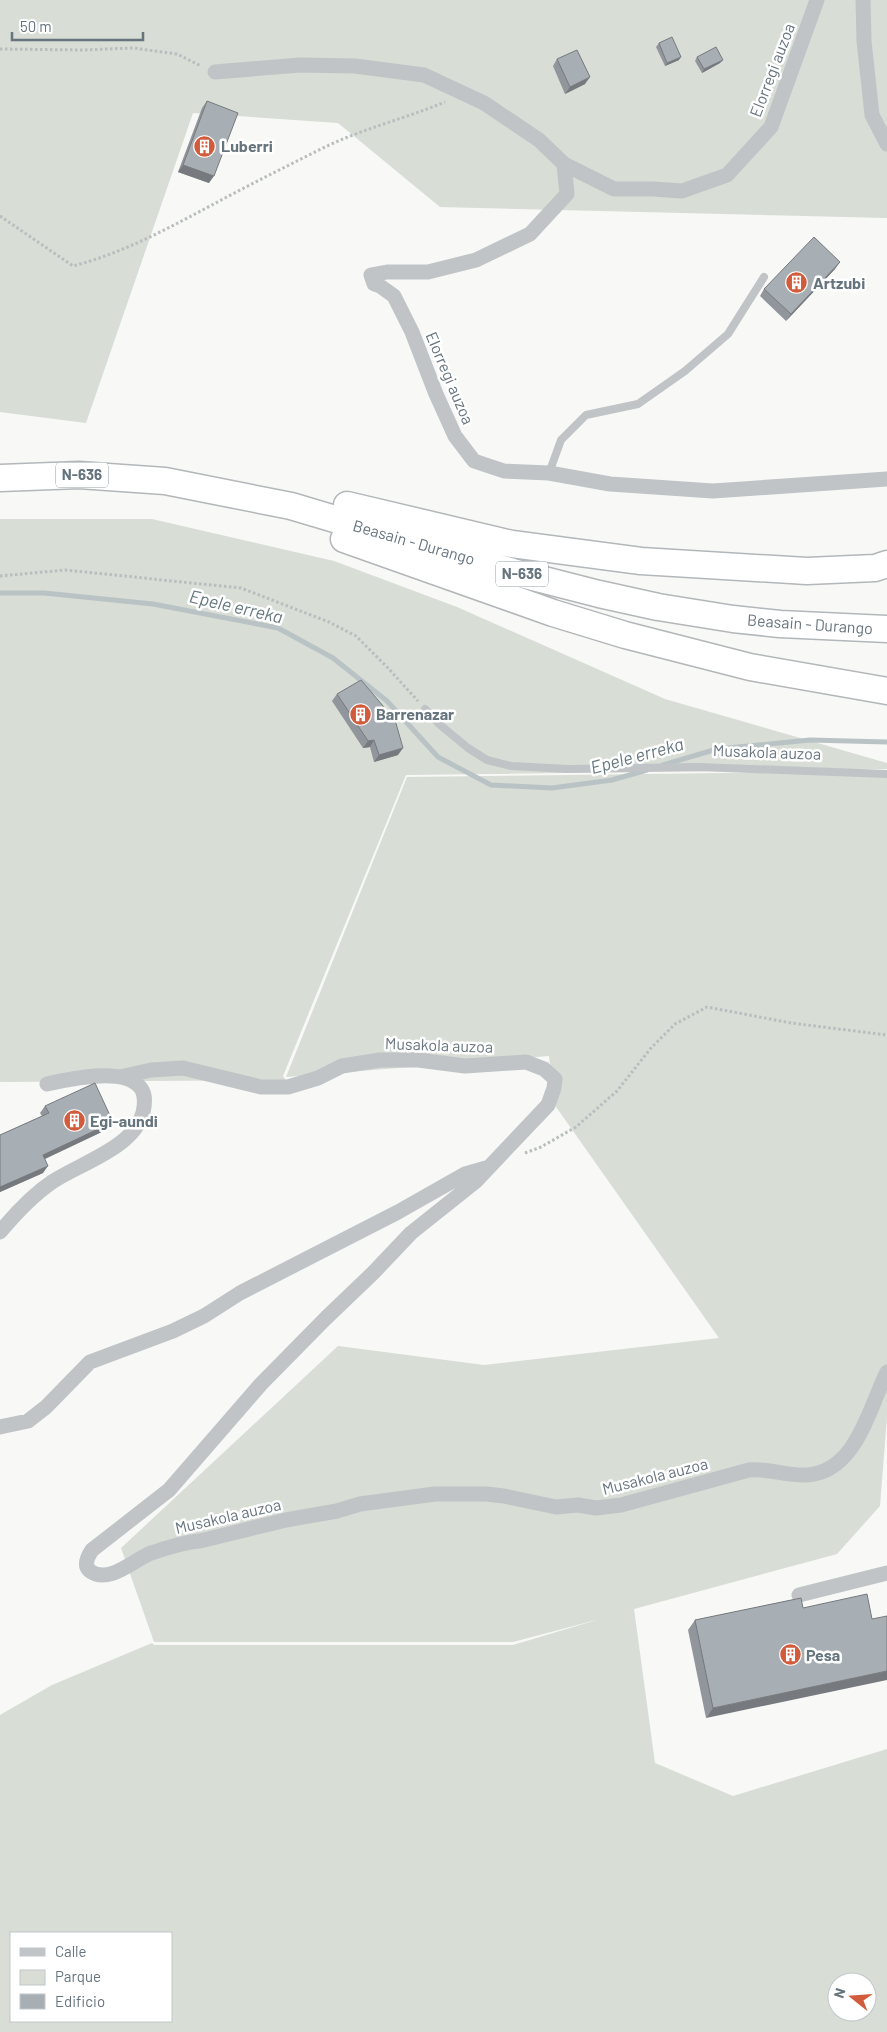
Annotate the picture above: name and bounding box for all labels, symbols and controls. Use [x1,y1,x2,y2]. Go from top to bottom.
scale bar [12,10,144,42]
text: 50 m [20,17,52,35]
street label: Elorregi auzoa [745,20,798,119]
building icon: Luberri [193,134,217,158]
place label: Luberri [221,136,273,155]
building icon: Artzubi [785,271,809,295]
place label: Artzubi [813,273,865,292]
street label: Elorregi auzoa [422,329,479,427]
road number: N-636 [56,462,108,488]
street label: Beasain - Durango [351,515,477,568]
road number: N-636 [496,562,548,586]
water label: Epele erreka [187,585,285,627]
street label: Beasain - Durango [746,610,874,637]
building icon: Barrenazar [348,702,372,726]
place label: Barrenazar [376,704,454,723]
water label: Epele erreka [588,732,686,778]
street label: Musakola auzoa [713,740,821,763]
street label: Musakola auzoa [385,1033,493,1056]
building icon: Egi-aundi [62,1109,86,1133]
place label: Egi-aundi [90,1111,158,1130]
street label: Musakola auzoa [600,1453,710,1498]
street label: Musakola auzoa [173,1494,283,1537]
building icon: Pesa [778,1643,802,1667]
place label: Pesa [806,1645,840,1664]
legend [10,1932,172,2022]
text: Calle [55,1942,87,1960]
text: Parque [55,1967,101,1985]
north arrow [827,1972,877,2022]
text: N [830,1986,849,2000]
text: Edificio [55,1992,105,2010]

